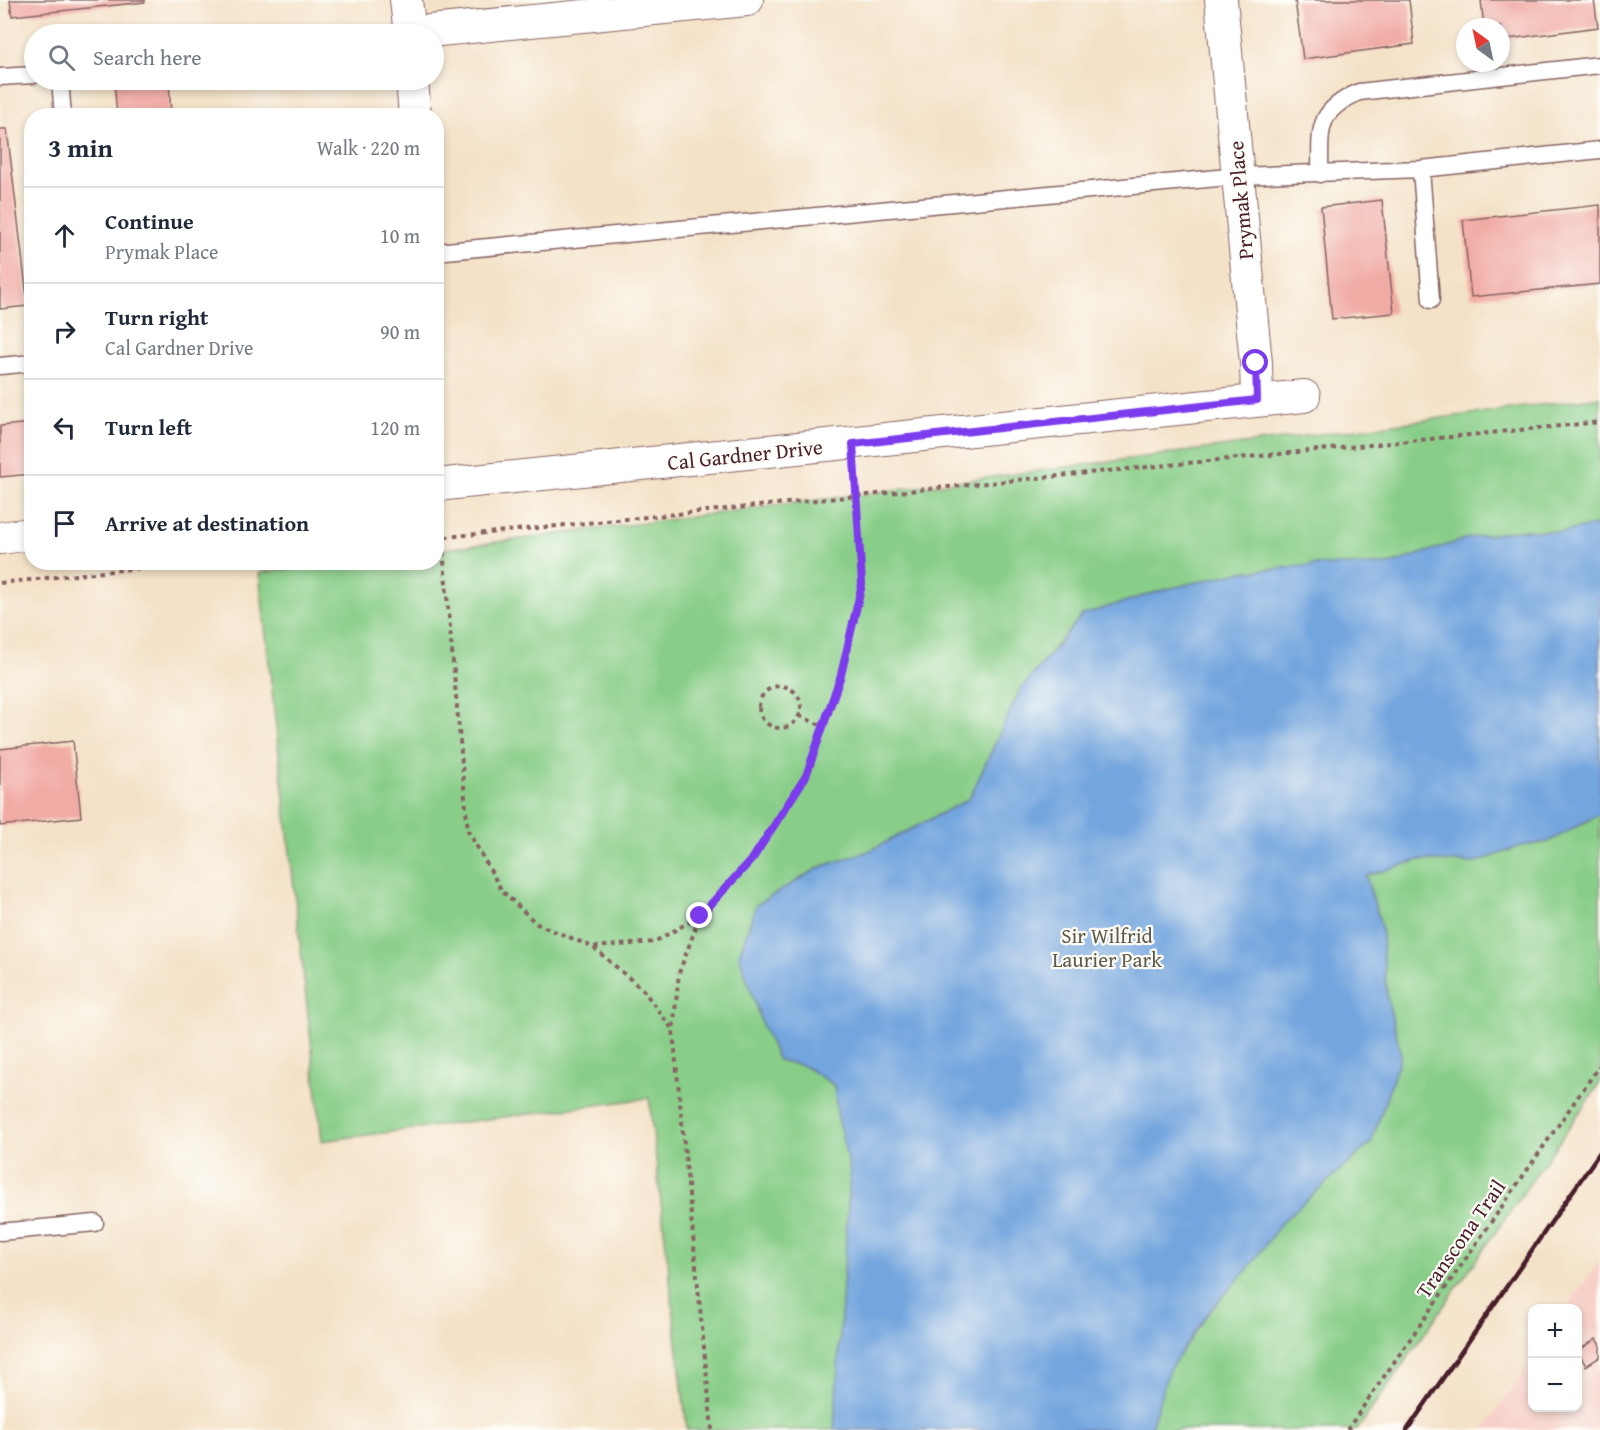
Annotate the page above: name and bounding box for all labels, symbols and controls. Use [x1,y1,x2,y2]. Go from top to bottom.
north arrow [1456,18,1510,72]
search box [24,24,444,90]
icon: search [45,41,78,74]
text: Search here [93,41,202,73]
text: 3 min [48,128,113,167]
text: Walk · 220 m [317,133,420,162]
street label: Prymak Place [1220,139,1261,261]
text: Continue [105,205,194,237]
icon: ahead [48,219,81,252]
text: 10 m [380,221,420,250]
text: Prymak Place [105,237,218,266]
text: Turn right [105,301,208,333]
icon: right [48,315,81,348]
text: 90 m [380,317,420,346]
text: Cal Gardner Drive [105,333,253,362]
route start [1242,349,1268,375]
icon: left [48,411,81,444]
text: Turn left [105,411,192,443]
text: 120 m [370,413,420,442]
street label: Cal Gardner Drive [666,431,824,478]
icon: arrive [48,507,81,540]
text: Arrive at destination [105,507,309,539]
route end [686,902,712,928]
park label: Sir Wilfrid Laurier Park [1052,920,1162,975]
street label: Transcona Trail [1408,1173,1513,1304]
map controls [1528,1304,1582,1412]
button: + [1528,1304,1582,1358]
button: − [1528,1358,1582,1412]

